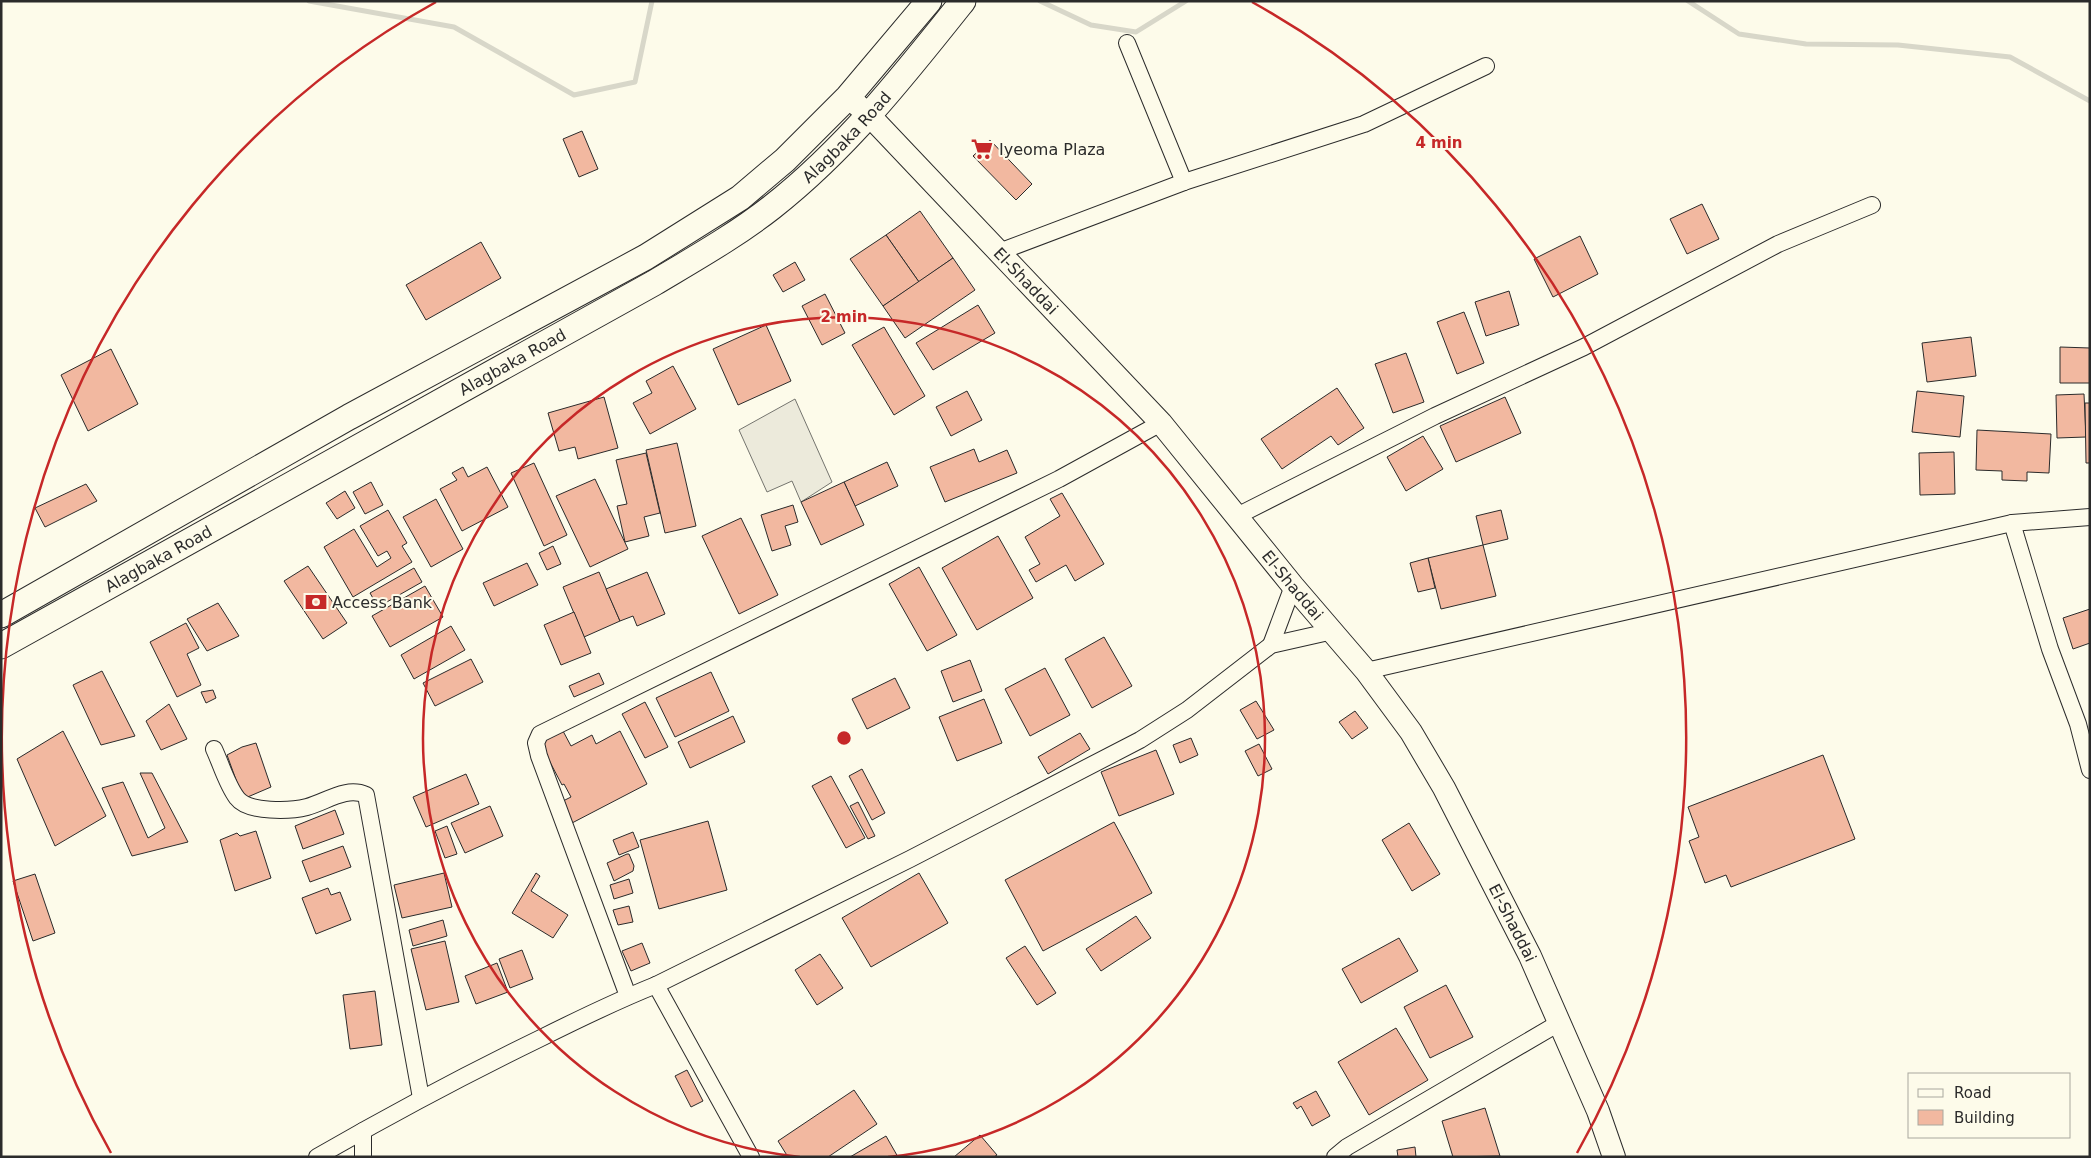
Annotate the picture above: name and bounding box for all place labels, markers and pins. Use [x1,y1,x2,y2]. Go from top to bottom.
supermarket icon: Iyeoma Plaza [969,136,995,162]
place label: Iyeoma Plaza [999,140,1105,159]
bank icon: Access Bank [303,589,329,615]
place label: Access Bank [332,593,433,612]
centre of rings [835,729,853,747]

